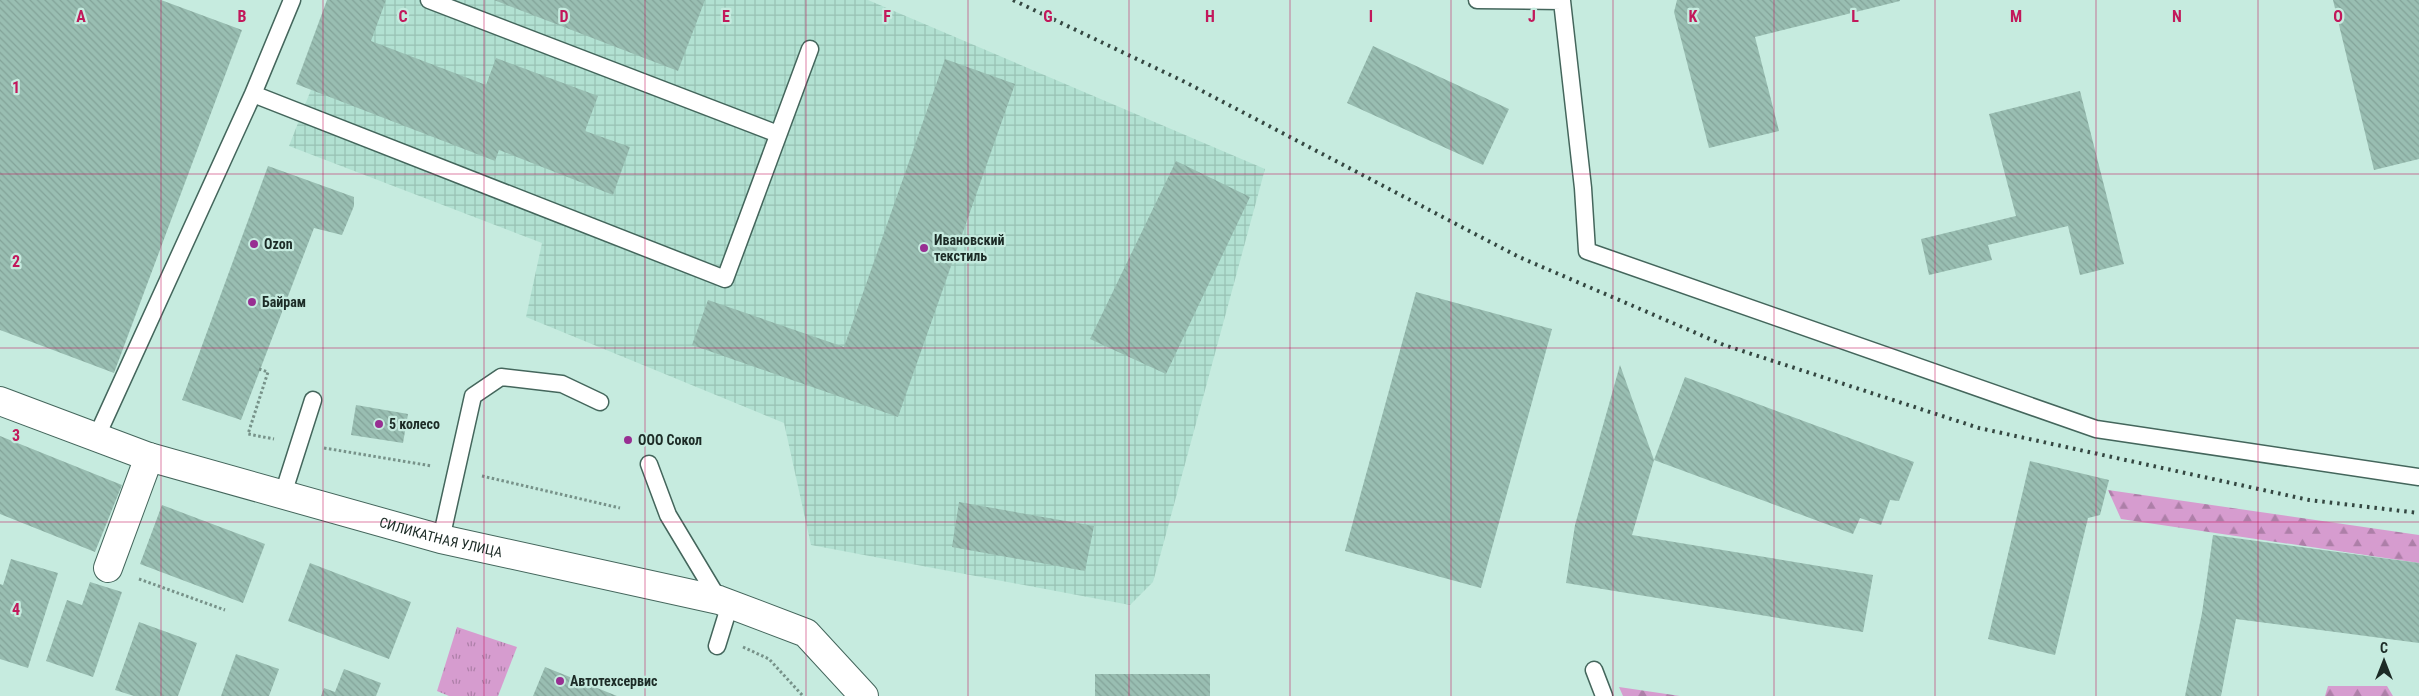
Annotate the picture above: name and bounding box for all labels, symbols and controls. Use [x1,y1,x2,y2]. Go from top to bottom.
text: A [76,7,86,26]
text: B [238,7,247,26]
text: C [398,7,408,26]
text: D [559,7,569,26]
text: E [722,7,730,26]
text: F [883,7,891,26]
text: G [1043,7,1053,26]
text: H [1205,7,1215,26]
text: I [1369,7,1373,26]
text: J [1528,7,1536,26]
text: K [1689,7,1698,26]
text: L [1851,7,1859,26]
text: M [2010,7,2022,26]
text: N [2172,7,2182,26]
text: O [2333,7,2343,26]
text: 1 [12,78,20,97]
place label: Ивановский текстиль [934,232,1004,264]
place label: Ozon [264,236,293,252]
marker: Ozon [248,238,260,250]
marker: Ивановский текстиль [918,242,930,254]
text: 2 [12,252,20,271]
place label: Байрам [262,294,306,310]
marker: Байрам [246,296,258,308]
place label: 5 колесо [389,416,440,432]
marker: 5 колесо [373,418,385,430]
text: 3 [12,426,20,445]
place label: ООО Сокол [638,432,702,448]
marker: ООО Сокол [622,434,634,446]
street label: СИЛИКАТНАЯ УЛИЦА [378,514,504,560]
text: 4 [12,600,20,619]
north arrow [2359,636,2409,686]
text: С [2380,640,2388,656]
place label: Автотехсервис [570,673,658,689]
marker: Автотехсервис [554,675,566,687]

